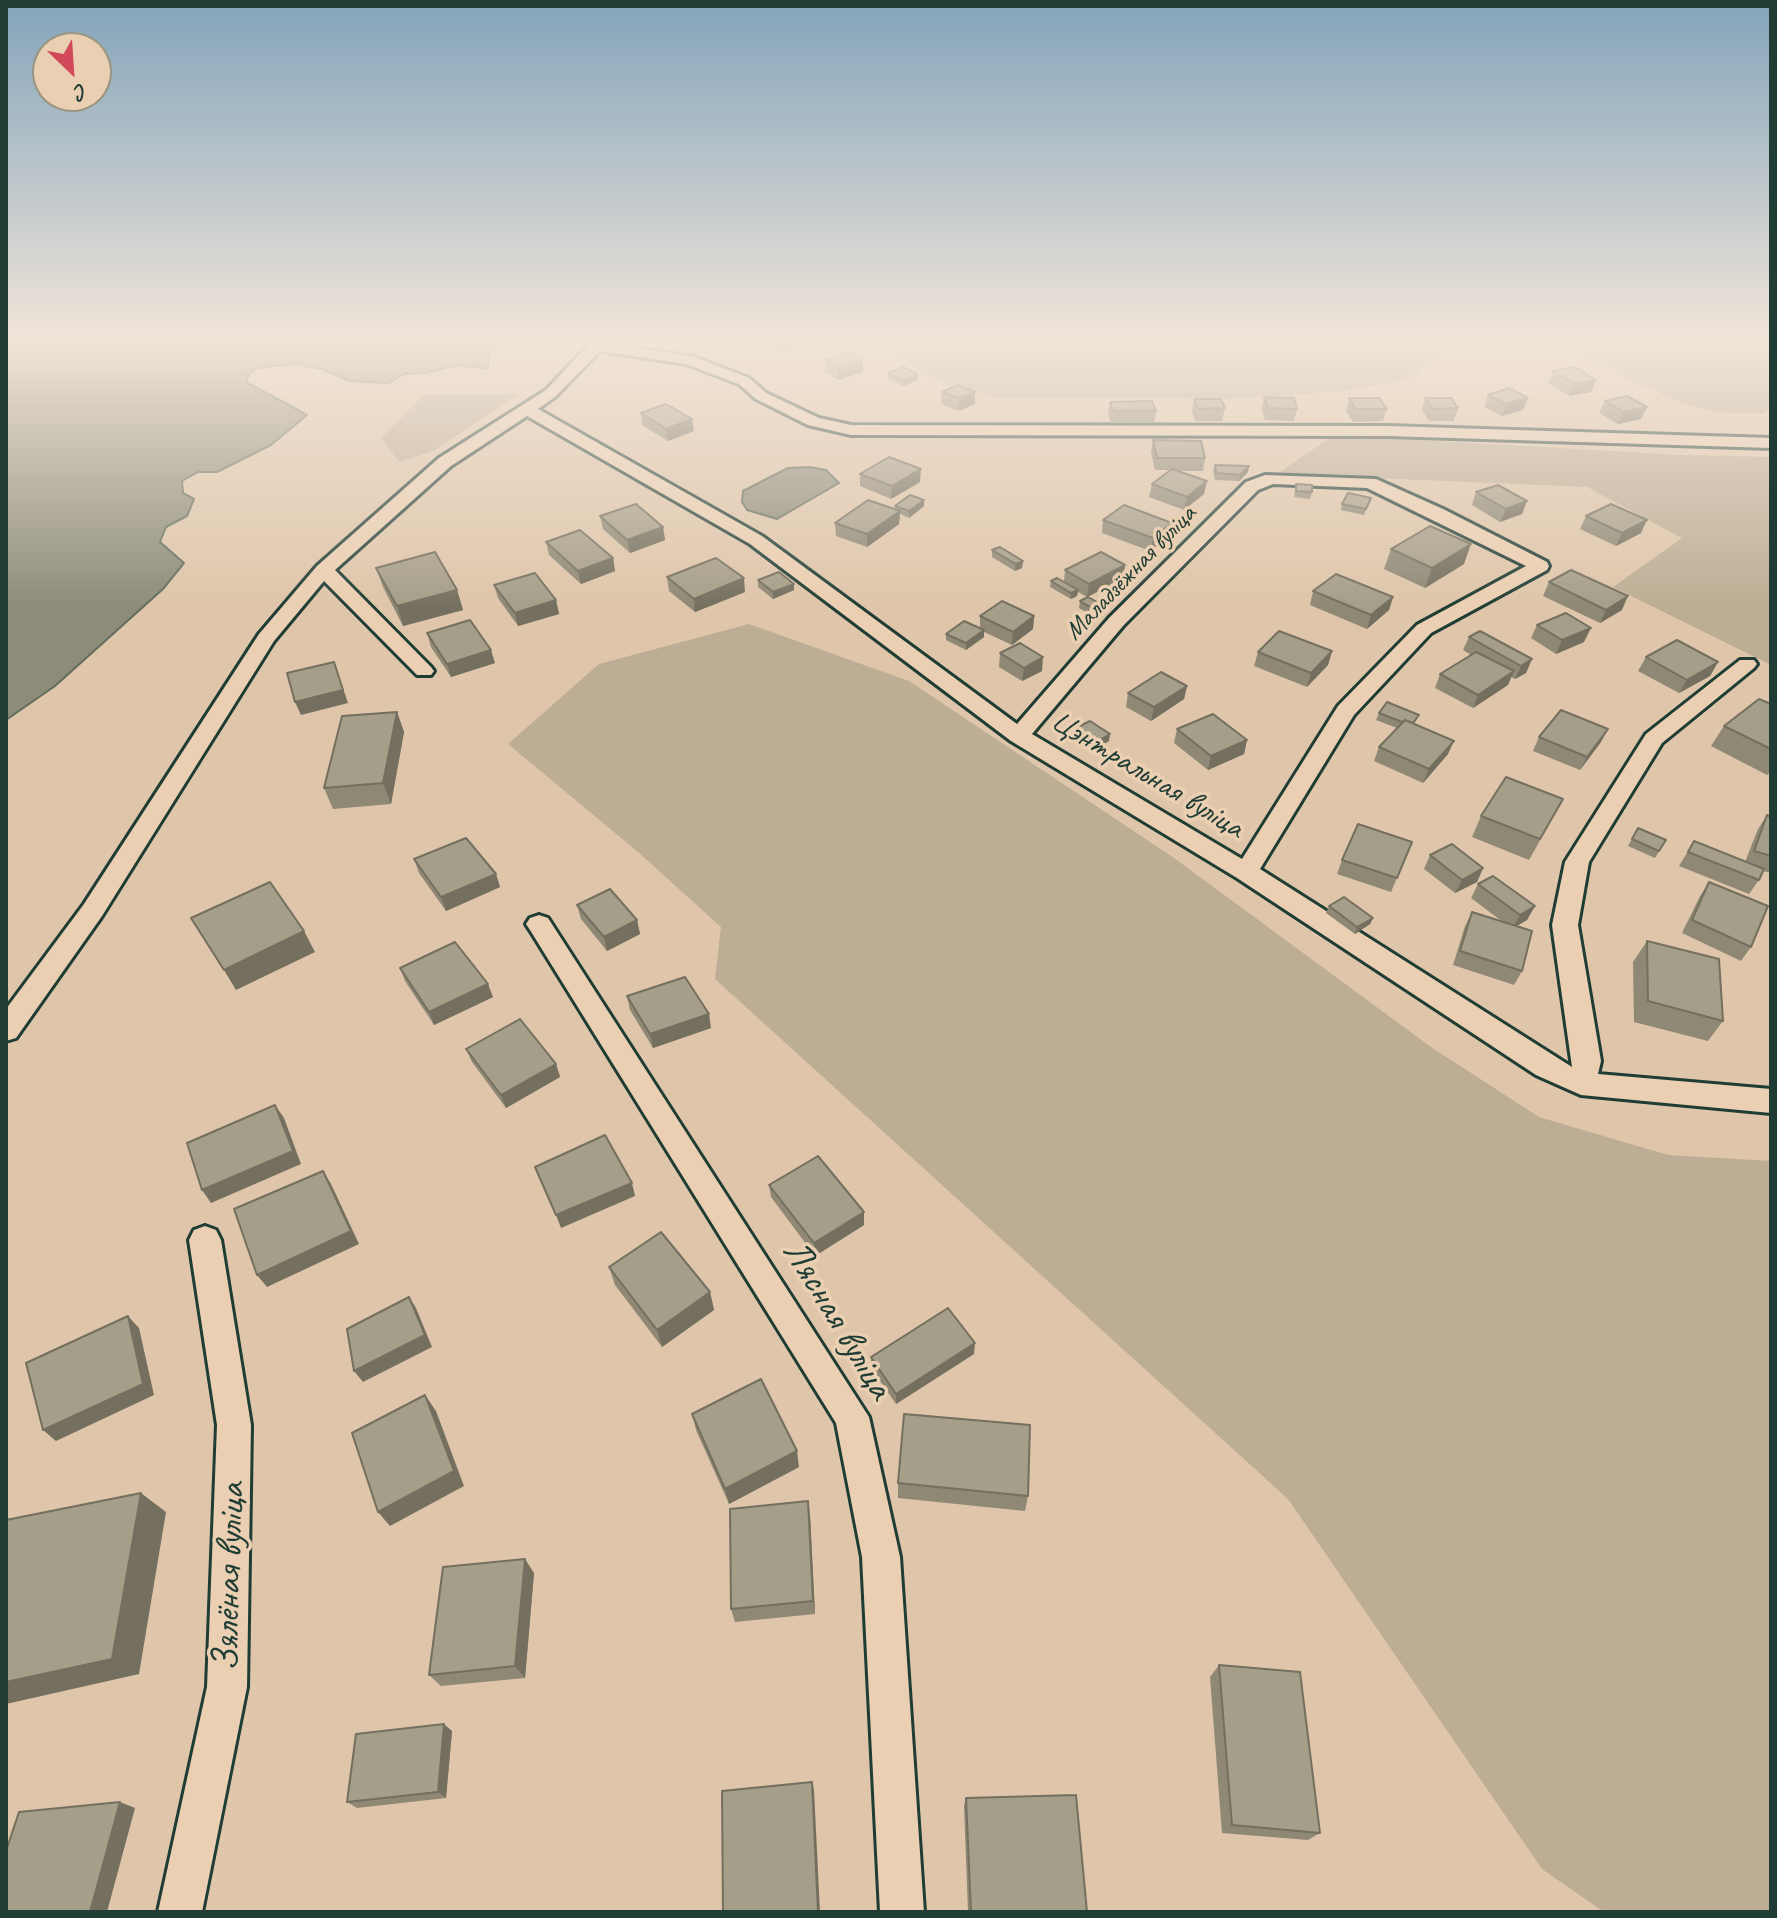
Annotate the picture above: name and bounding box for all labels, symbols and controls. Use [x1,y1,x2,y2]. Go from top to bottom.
north arrow [32,32,112,112]
text: С [70,77,92,107]
street label: Маладзёжная вуліца [1059,499,1203,647]
street label: Цэнтральная вуліца [1044,702,1250,848]
street label: Лясная вуліца [772,1232,902,1408]
street label: Зялёная вуліца [204,1482,256,1672]

